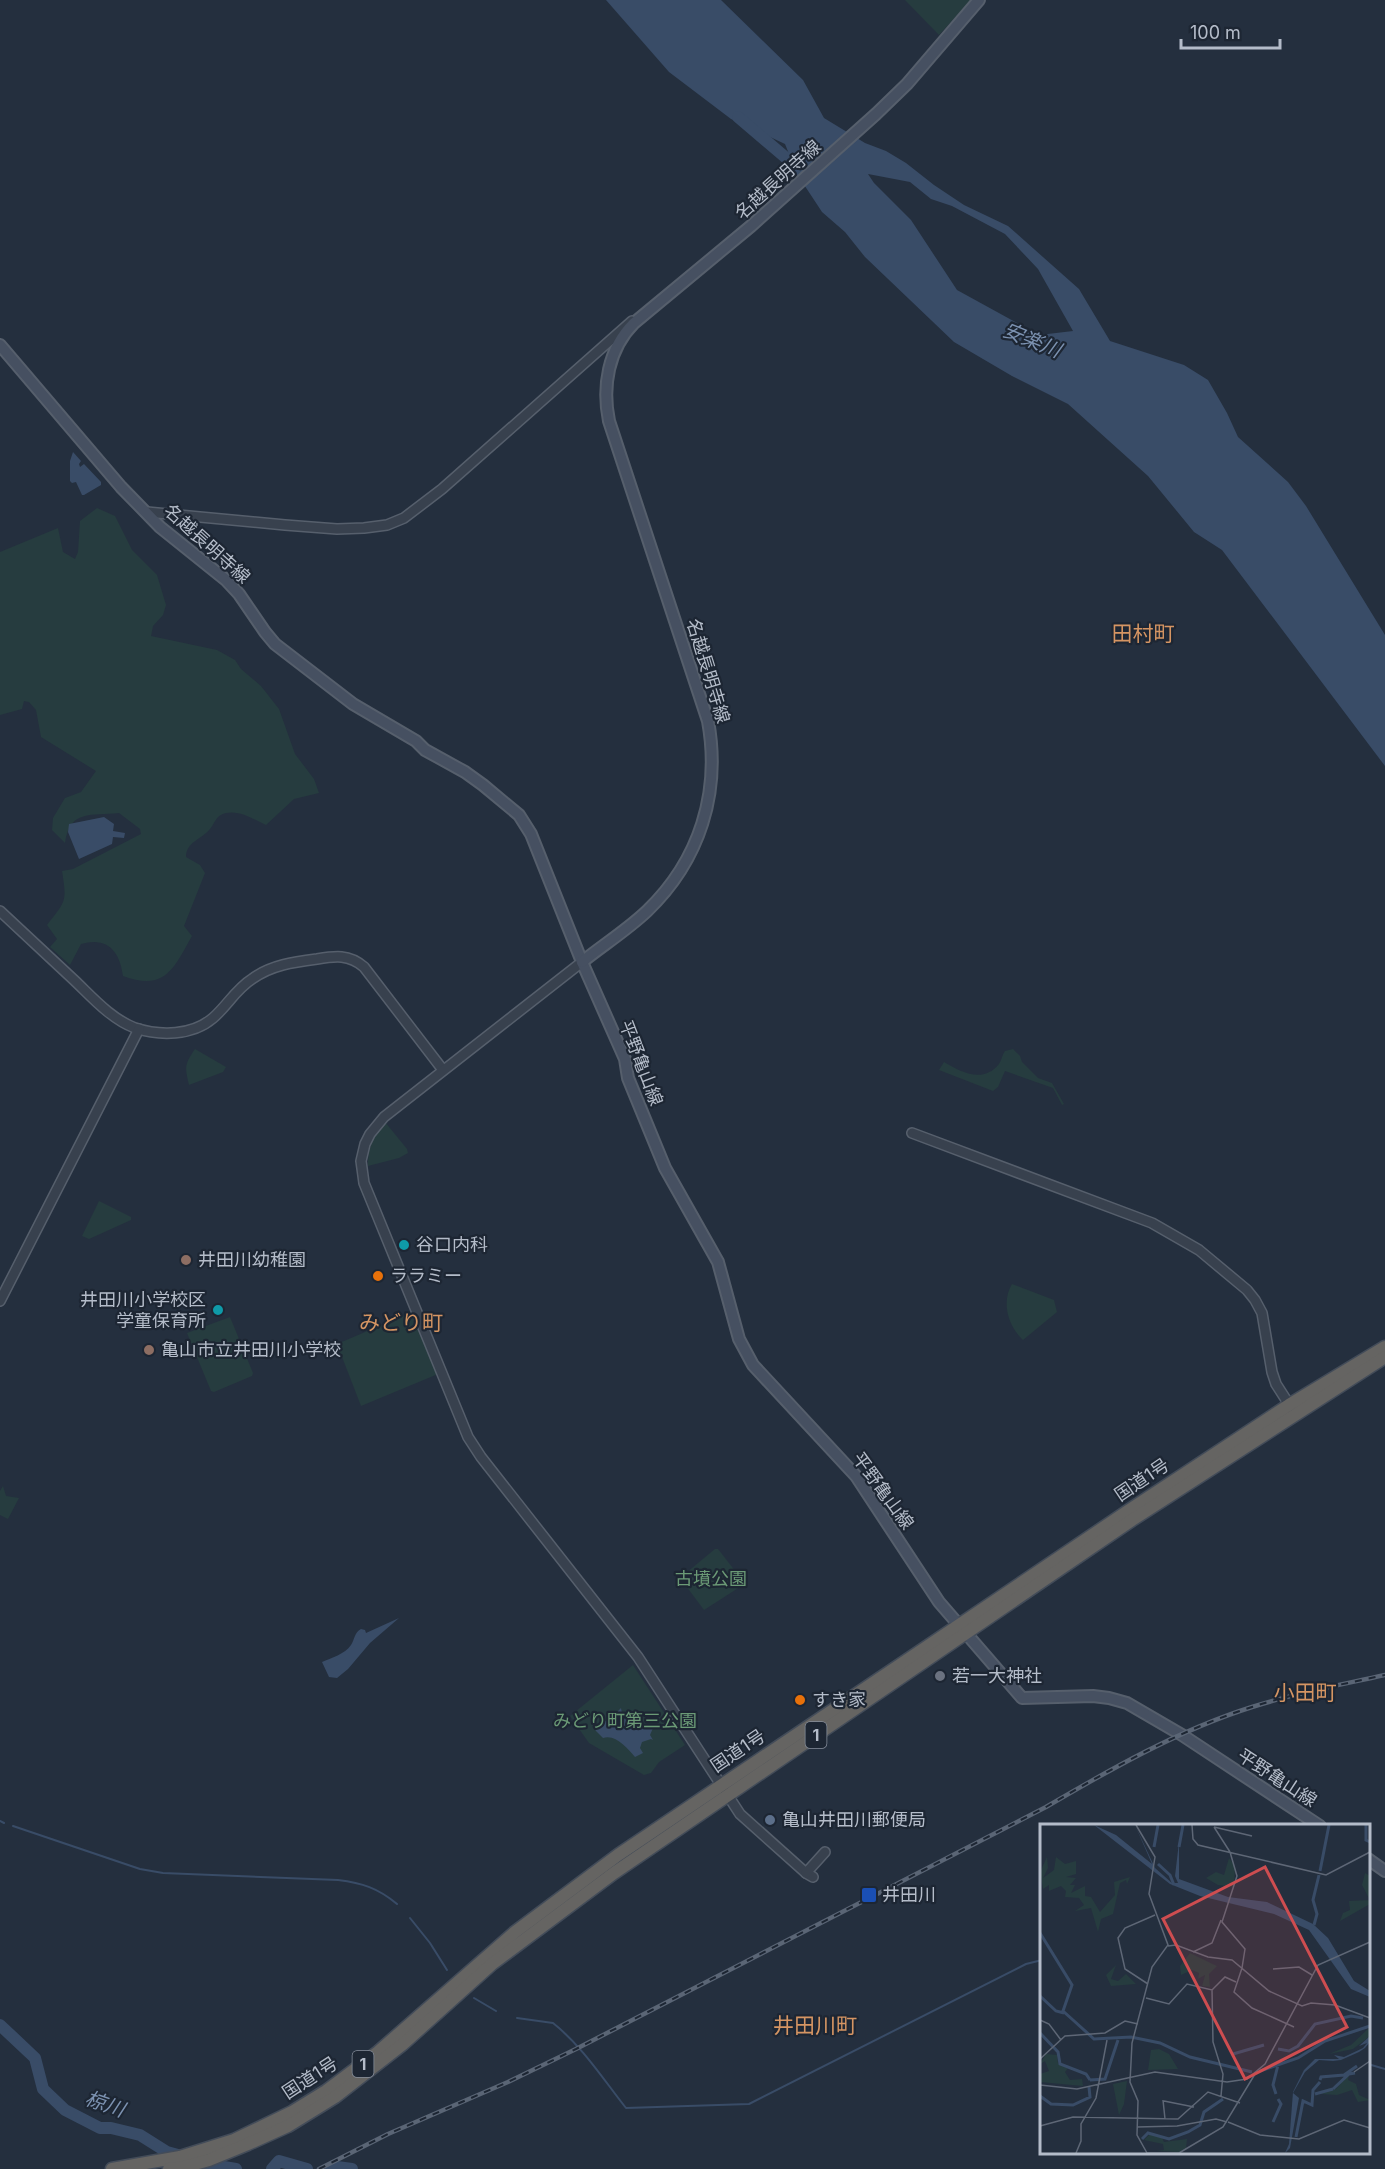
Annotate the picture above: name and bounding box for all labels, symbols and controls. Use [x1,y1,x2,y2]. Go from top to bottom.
scale bar [1181,12,1280,50]
text: 100 m [1190,22,1241,43]
street label: 名越長明寺線 [731,136,825,224]
water label: 安楽川 [1000,318,1066,363]
street label: 名越長明寺線 [160,500,254,588]
street label: 名越長明寺線 [683,616,734,726]
district label: 田村町 [1112,621,1175,646]
street label: 平野亀山線 [616,1017,667,1109]
place label: 谷口内科 [416,1234,488,1255]
marker: 谷口内科 [397,1238,411,1252]
place label: 井田川幼稚園 [198,1249,306,1270]
marker: 井田川幼稚園 [179,1253,193,1267]
place label: ララミー [390,1265,462,1286]
marker: ララミー [371,1269,385,1283]
place label: 井田川小学校区 学童保育所 [80,1289,206,1331]
marker: 井田川小学校区 学童保育所 [211,1303,225,1317]
district label: みどり町 [359,1310,443,1335]
place label: 亀山市立井田川小学校 [161,1339,341,1360]
marker: 亀山市立井田川小学校 [142,1343,156,1357]
street label: 平野亀山線 [848,1448,918,1533]
street label: 国道1号 [1110,1454,1173,1505]
park label: 古墳公園 [675,1568,747,1589]
place label: 若一大神社 [952,1665,1042,1686]
marker: 若一大神社 [933,1669,947,1683]
district label: 小田町 [1274,1680,1337,1705]
place label: すき家 [812,1689,866,1710]
marker: すき家 [793,1693,807,1707]
park label: みどり町第三公園 [553,1710,697,1731]
road number: 1 [806,1722,826,1748]
street label: 国道1号 [706,1725,769,1776]
street label: 平野亀山線 [1234,1744,1321,1811]
place label: 亀山井田川郵便局 [782,1809,926,1830]
marker: 亀山井田川郵便局 [763,1813,777,1827]
inset map [1040,1824,1370,2154]
place label: 井田川 [882,1884,936,1905]
marker: 井田川 [860,1886,878,1904]
district label: 井田川町 [773,2013,857,2038]
road number: 1 [352,2051,374,2077]
street label: 国道1号 [278,2052,341,2103]
water label: 椋川 [82,2086,130,2123]

